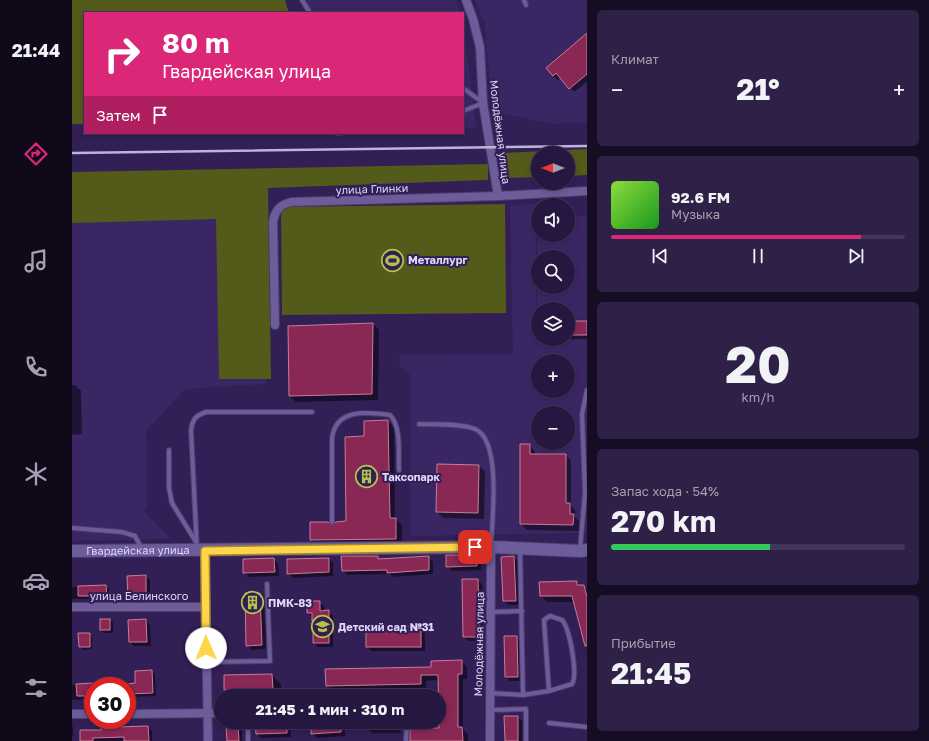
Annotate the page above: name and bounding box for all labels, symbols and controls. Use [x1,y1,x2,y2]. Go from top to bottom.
text: 80 m [162,26,230,59]
icon: right [96,28,148,80]
text: 21:44 [12,39,60,61]
text: Климат [611,51,659,67]
text: Гвардейская улица [162,60,331,82]
text: 21° [736,71,780,107]
text: − [611,76,623,103]
text: + [893,76,905,103]
street label: Молодёжная улица [488,79,513,185]
icon: arrive [149,104,171,126]
text: Затем [96,106,141,124]
icon: directions [22,140,50,168]
north arrow [531,146,575,190]
map controls [531,146,575,450]
street label: улица Глинки [335,181,409,196]
text: 92.6 FM [671,188,730,206]
button: sound [531,198,575,242]
text: Музыка [671,206,720,222]
icon: previous [649,245,671,267]
icon: pause [747,245,769,267]
icon: next [845,245,867,267]
icon: music [22,247,50,275]
sports icon: Металлург [380,247,406,273]
button: search [531,250,575,294]
place label: Металлург [408,253,468,266]
button: layers [531,302,575,346]
text: 20 [725,332,791,394]
icon: phone [22,353,50,381]
button: + [531,354,575,398]
text: km/h [741,389,775,405]
button: − [531,406,575,450]
icon: climate [22,460,50,488]
building icon: Таксопарк [354,464,380,490]
place label: Таксопарк [382,470,440,483]
text: Запас хода · 54% [611,483,719,499]
text: 270 km [611,503,716,539]
pin [458,530,492,564]
icon: arrive [464,536,486,558]
street label: Гвардейская улица [86,543,190,557]
icon: car [22,567,50,595]
street label: улица Белинского [90,589,189,602]
building icon: ПМК-83 [240,590,266,616]
street label: Молодёжная улица [471,592,486,696]
place label: ПМК-83 [268,596,312,609]
school or university icon: Детский сад №31 [309,614,335,640]
place label: Детский сад №31 [338,620,434,633]
position arrow [185,627,227,669]
text: Прибытие [611,635,676,651]
text: 21:45 [611,655,691,691]
icon: filters [22,674,50,702]
speed limit sign: 30 [84,677,136,729]
text: 21:45 · 1 мин · 310 m [256,700,404,718]

